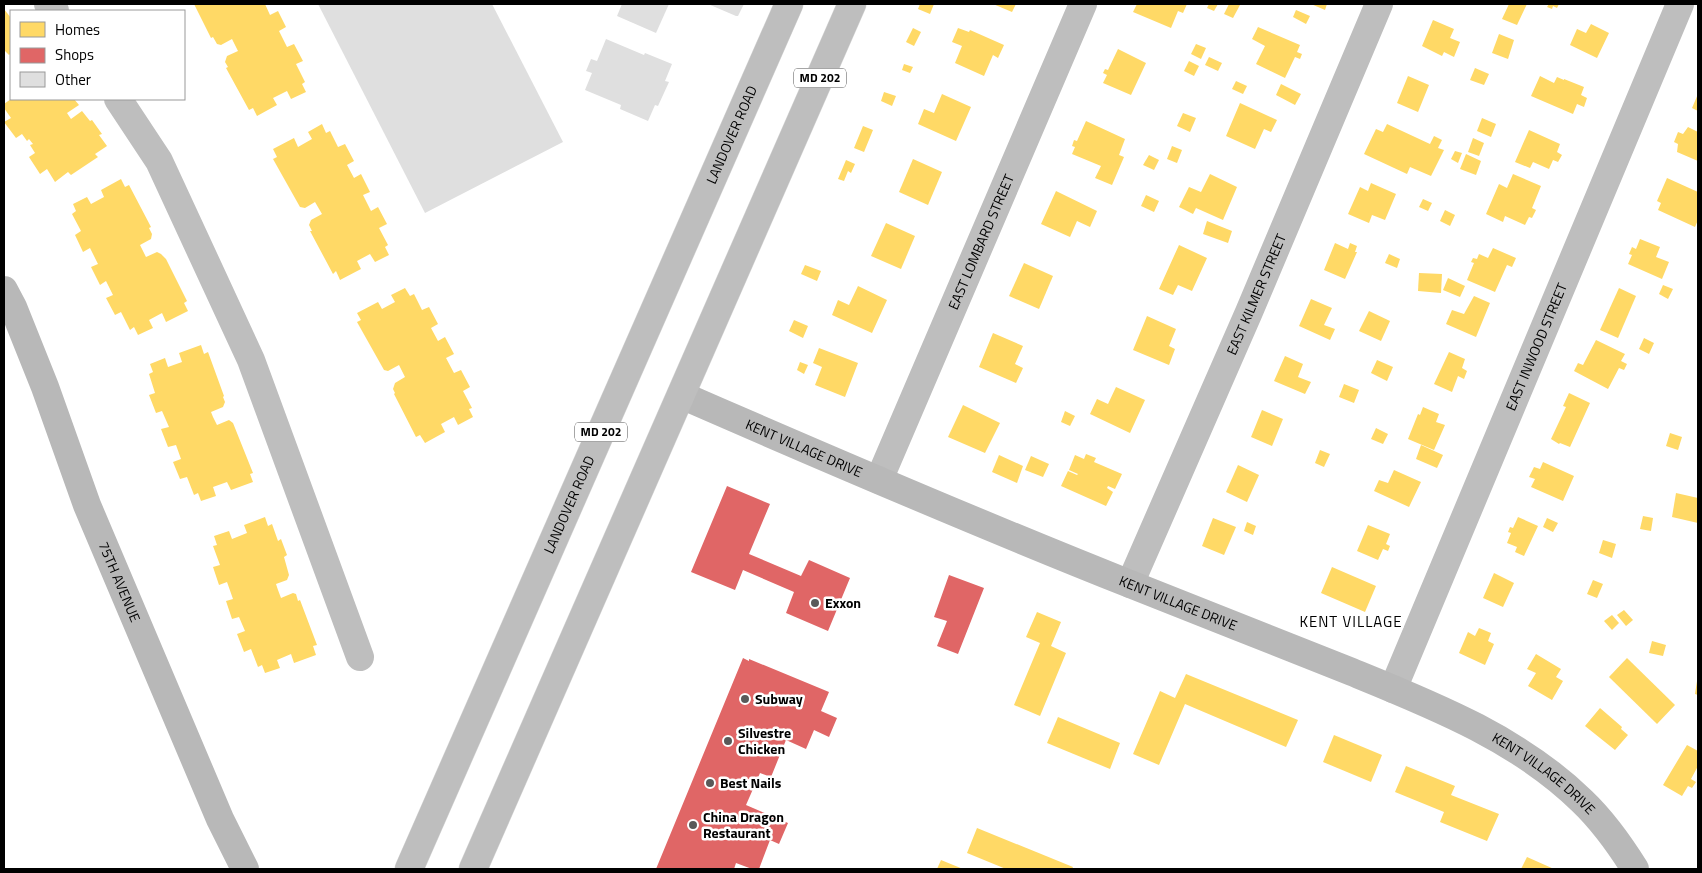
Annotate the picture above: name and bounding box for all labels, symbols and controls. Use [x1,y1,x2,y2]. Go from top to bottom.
legend [10,10,185,100]
text: Homes [55,18,100,41]
text: Shops [55,43,94,66]
text: Other [55,68,91,91]
road number: MD 202 [794,68,846,88]
street label: LANDOVER ROAD [700,82,762,187]
street label: EAST LOMBARD STREET [942,170,1019,313]
street label: EAST KILMER STREET [1221,230,1291,358]
street label: EAST INWOOD STREET [1500,279,1572,414]
street label: KENT VILLAGE DRIVE [742,413,866,482]
road number: MD 202 [575,422,627,442]
street label: LANDOVER ROAD [538,452,599,557]
street label: 75TH AVENUE [94,538,146,625]
street label: KENT VILLAGE DRIVE [1116,570,1241,636]
place label: Exxon [825,592,861,613]
marker: Exxon [809,597,821,609]
district label: KENT VILLAGE [1299,610,1403,633]
place label: Subway [755,688,803,709]
marker: Subway [739,693,751,705]
place label: Silvestre Chicken [738,722,791,759]
street label: KENT VILLAGE DRIVE [1488,727,1601,819]
marker: Silvestre Chicken [722,735,734,747]
place label: Best Nails [720,772,782,793]
marker: Best Nails [704,777,716,789]
place label: China Dragon Restaurant [703,806,784,843]
marker: China Dragon Restaurant [687,819,699,831]

